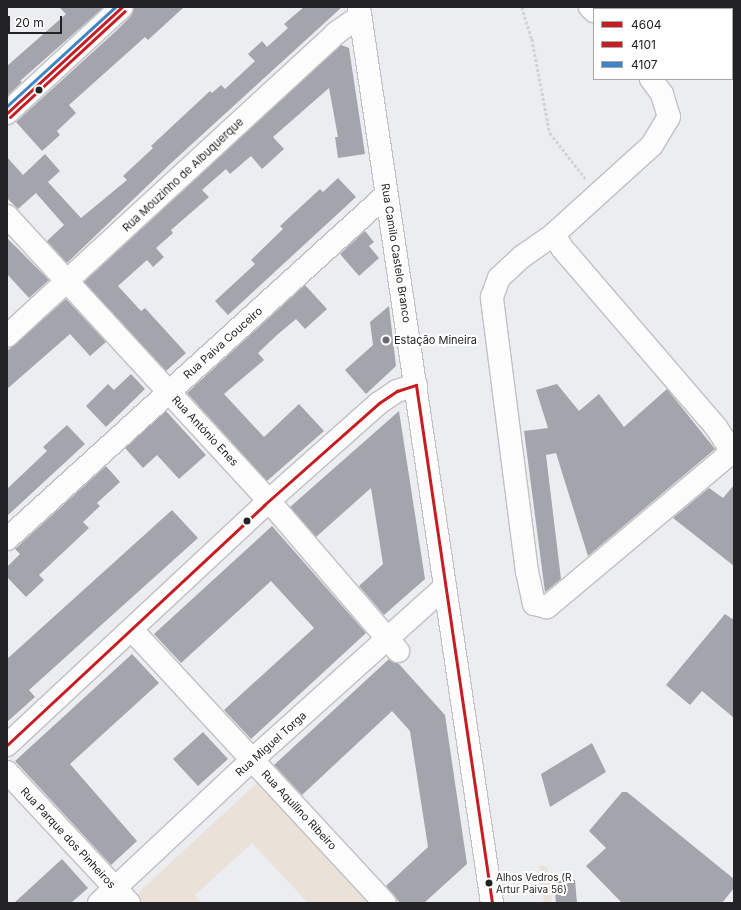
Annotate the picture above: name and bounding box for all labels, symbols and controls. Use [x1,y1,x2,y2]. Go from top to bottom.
scale bar [10,8,64,34]
legend [593,8,733,80]
text: 20 m [15,15,44,30]
text: 4604 [631,17,662,32]
text: 4101 [631,37,656,52]
text: 4107 [631,57,658,72]
unlabelled marker [34,85,44,95]
street label: Rua Mouzinho de Albuquerque [120,116,246,234]
street label: Rua Camilo Castelo Branco [378,182,414,324]
street label: Rua Paiva Couceiro [181,304,265,382]
place label: Estação Mineira [394,333,477,347]
marker: Estação Mineira [381,335,391,345]
street label: Rua António Enes [169,393,241,469]
unlabelled marker [242,516,252,526]
street label: Rua Miguel Torga [233,709,309,779]
street label: Rua Aquilino Ribeiro [259,767,339,853]
street label: Rua Parque dos Pinheiros [18,785,118,891]
place label: Alhos Vedros (R Artur Paiva 56) [496,871,571,894]
marker: Alhos Vedros (R Artur Paiva 56) [484,878,494,888]

